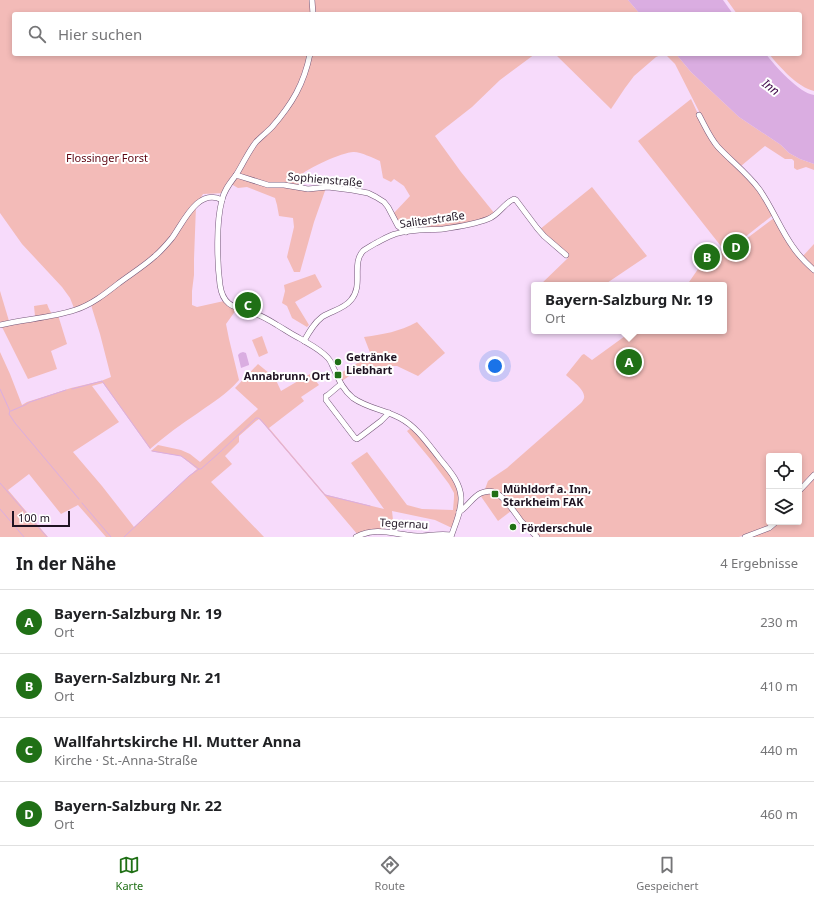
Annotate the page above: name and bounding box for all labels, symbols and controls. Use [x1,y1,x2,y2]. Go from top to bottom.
search box [12,12,802,56]
icon: search [26,23,48,45]
text: Hier suchen [58,24,142,44]
water label: Inn [758,74,783,99]
park label: Flossinger Forst [66,150,148,165]
street label: Sophienstraße [287,168,363,190]
street label: Saliterstraße [399,207,465,231]
pin: D [723,232,749,262]
pin: B [694,242,720,272]
popup [531,282,727,334]
text: Bayern-Salzburg Nr. 19 [545,289,713,309]
pin: C [235,290,261,320]
text: Ort [545,309,565,327]
pin: A [616,347,642,377]
place label: Getränke Liebhart [346,349,398,377]
your location [485,356,505,376]
marker: Getränke Liebhart [333,357,343,367]
place label: Annabrunn, Ort [244,368,330,383]
marker: Annabrunn, Ort [333,370,343,380]
map controls [766,453,802,525]
button: locate [766,453,802,489]
place label: Mühldorf a. Inn, Starkheim FAK [503,481,591,509]
marker: Mühldorf a. Inn, Starkheim FAK [490,489,500,499]
button: layers [766,489,802,525]
scale bar [12,509,70,528]
text: 100 m [18,510,50,525]
street label: Tegernau [379,514,429,532]
place label: Förderschule [521,520,593,535]
marker: Förderschule [508,522,518,532]
text: In der Nähe [16,552,116,575]
text: 4 Ergebnisse [720,554,798,572]
text: Bayern-Salzburg Nr. 19 [54,603,222,623]
text: A [25,613,34,631]
text: 230 m [760,613,798,631]
text: Ort [54,623,74,641]
text: Bayern-Salzburg Nr. 21 [54,667,222,687]
text: B [25,677,33,695]
text: 410 m [760,677,798,695]
text: Ort [54,687,74,705]
text: Wallfahrtskirche Hl. Mutter Anna [54,731,301,751]
text: C [25,741,33,759]
text: 440 m [760,741,798,759]
text: Kirche · St.-Anna-Straße [54,751,197,769]
text: Bayern-Salzburg Nr. 22 [54,795,222,815]
text: D [24,805,34,823]
text: 460 m [760,805,798,823]
text: Ort [54,815,74,833]
tab: Karte [116,854,143,893]
tab: Route [375,854,405,893]
tab: Gespeichert [636,854,698,893]

